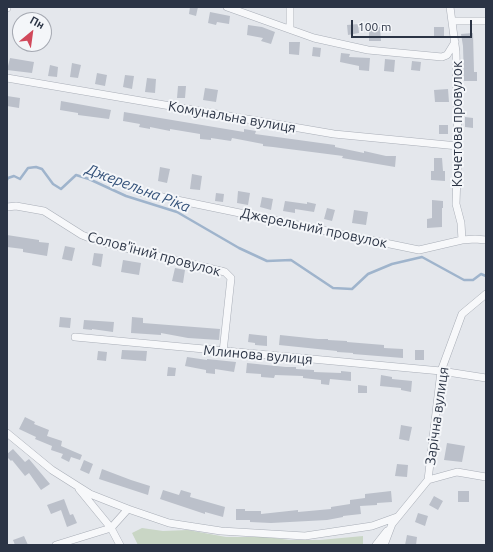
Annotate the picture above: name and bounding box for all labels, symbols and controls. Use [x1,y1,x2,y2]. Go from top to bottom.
north arrow [12,12,52,52]
scale bar [353,12,474,38]
text: Пн [28,14,47,31]
text: 100 m [358,20,391,33]
street label: Кочетова провулок [449,61,465,187]
street label: Комунальна вулиця [167,98,297,136]
water label: Джерельна Ріка [83,160,193,216]
street label: Джерельний провулок [239,204,389,252]
street label: Солов'їний провулок [85,228,223,280]
street label: Млинова вулиця [203,342,313,368]
street label: Зарічна вулиця [422,366,452,466]

